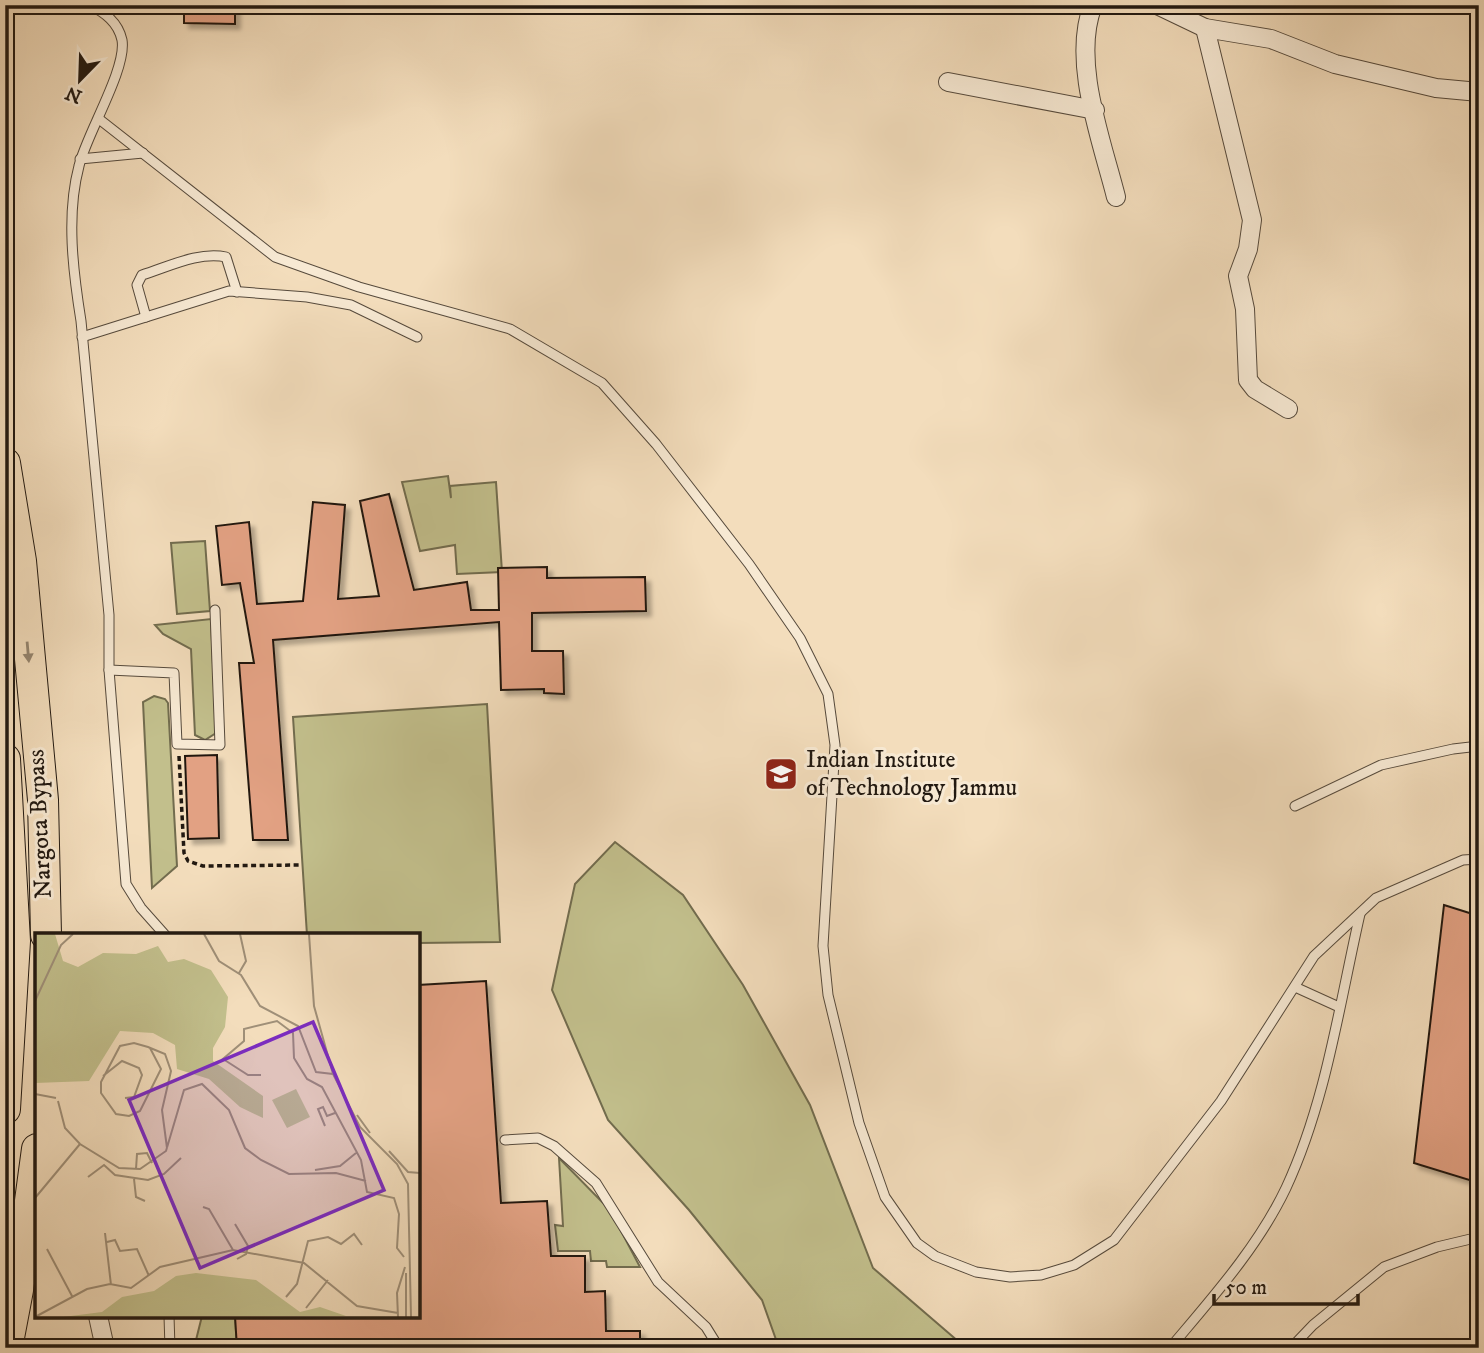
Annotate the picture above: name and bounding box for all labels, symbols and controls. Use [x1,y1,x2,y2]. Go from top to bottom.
north arrow [46,46,116,116]
text: N [62,80,86,108]
one-way arrow [23,642,34,664]
place label: Indian Institute of Technology Jammu [806,745,1017,803]
street label: Nargota Bypass [21,749,59,899]
school or university icon: Indian Institute of Technology Jammu [762,755,800,793]
inset map [35,933,420,1318]
scale bar [1214,1262,1358,1306]
text: 50 m [1225,1275,1267,1301]

